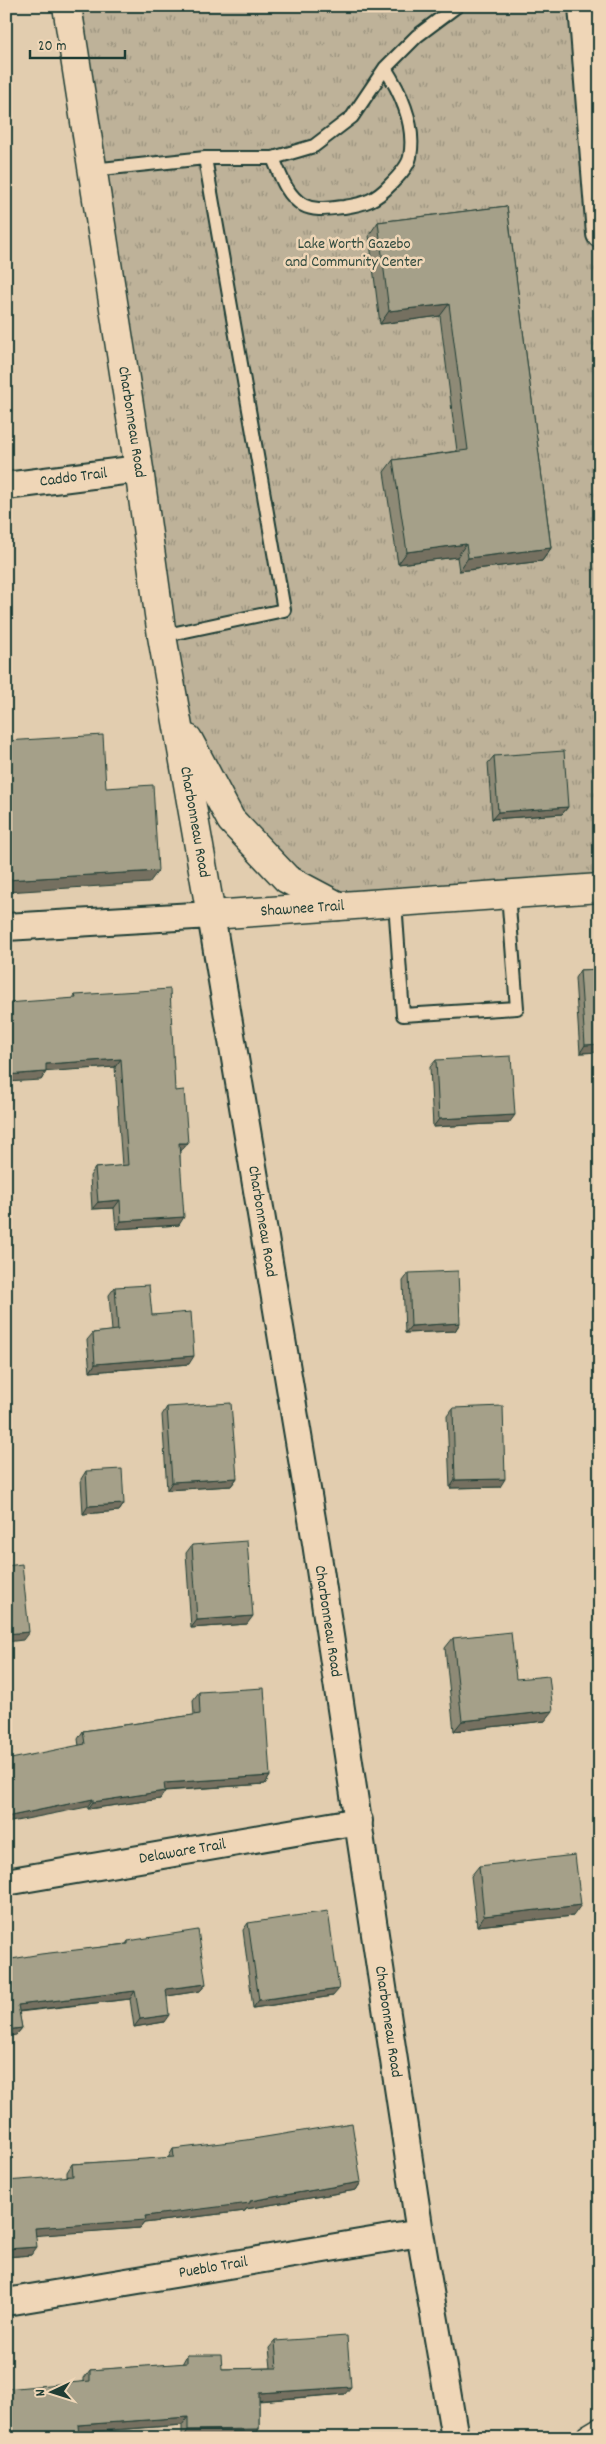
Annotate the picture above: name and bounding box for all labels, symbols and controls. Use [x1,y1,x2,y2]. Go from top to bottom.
scale bar [30,28,125,60]
text: 20 m [38,36,66,58]
park label: Lake Worth Gazebo and Community Center [285,233,423,274]
street label: Charbonneau Road [112,365,152,479]
street label: Caddo Trail [38,462,109,493]
street label: Charbonneau Road [174,765,216,879]
street label: Shawnee Trail [260,894,345,923]
street label: Charbonneau Road [242,1164,283,1279]
street label: Charbonneau Road [308,1564,348,1678]
street label: Delaware Trail [137,1833,228,1870]
street label: Charbonneau Road [368,1964,408,2079]
street label: Pueblo Trail [177,2250,249,2285]
north arrow [28,2366,78,2416]
text: N [31,2389,51,2397]

